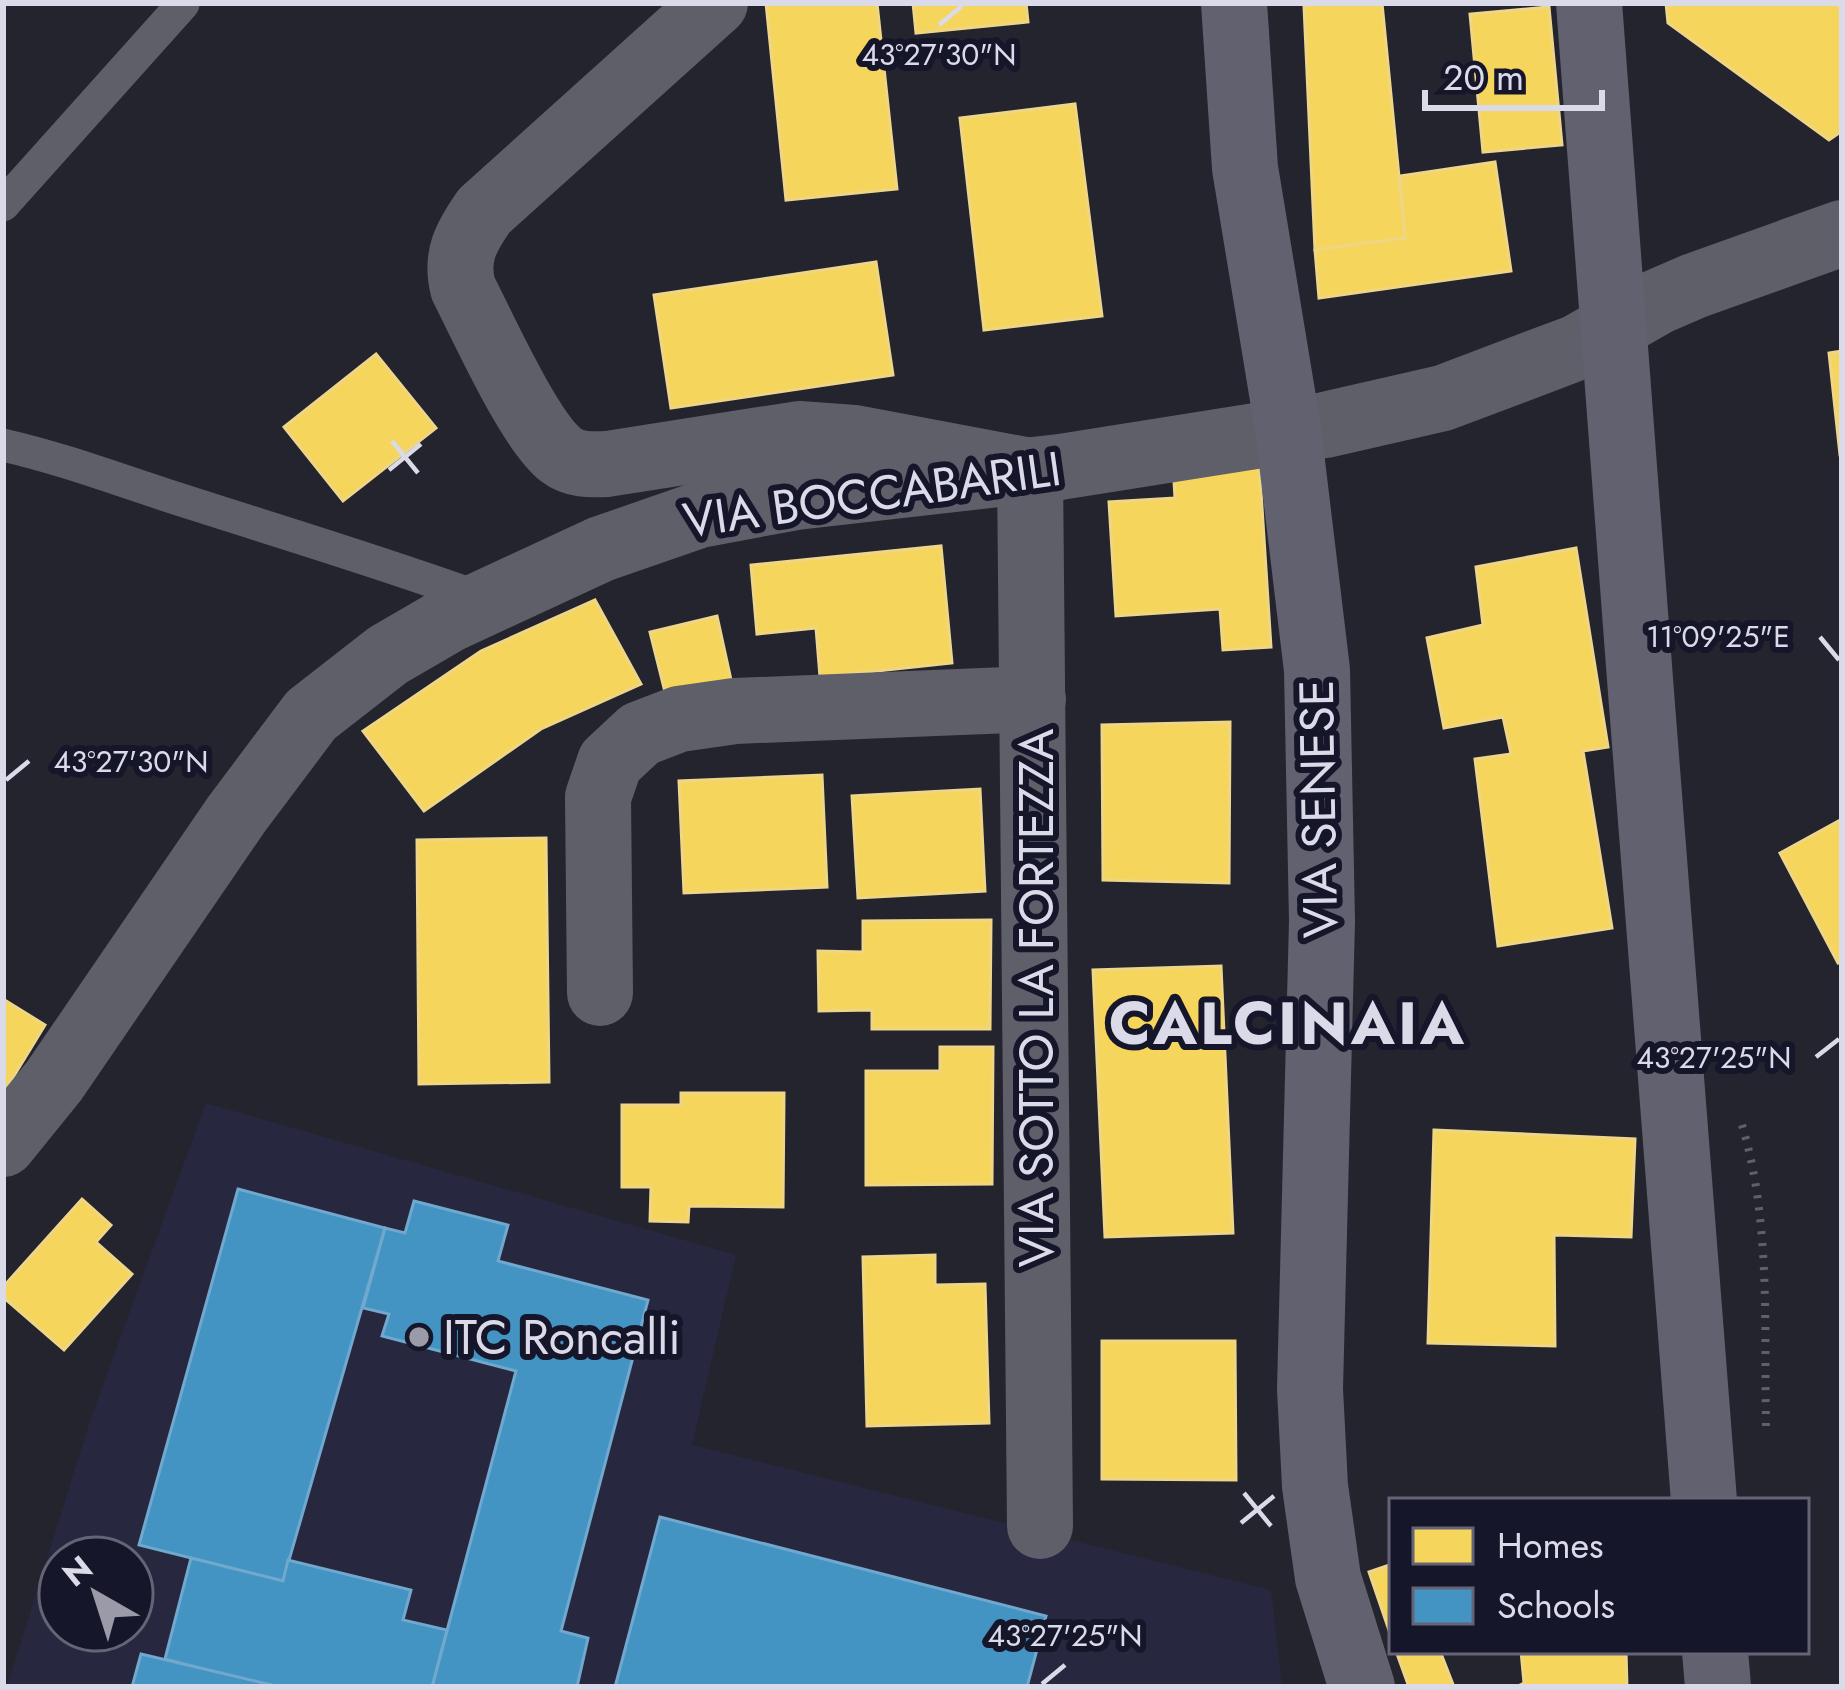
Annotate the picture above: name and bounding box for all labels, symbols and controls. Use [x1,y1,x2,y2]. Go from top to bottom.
text: 43°27'30"N [861,33,1017,76]
scale bar [1425,36,1602,110]
text: 20 m [1443,51,1524,103]
street label: VIA BOCCABARILI [679,434,1065,555]
text: 11°09'25"E [1646,615,1790,658]
street label: VIA SENESE [1282,679,1355,939]
street label: VIA SOTTO LA FORTEZZA [1002,728,1071,1267]
text: 43°27'30"N [53,740,209,783]
district label: CALCINAIA [1109,980,1467,1067]
text: 43°27'25"N [1637,1036,1791,1079]
place label: ITC Roncalli [443,1303,681,1372]
marker: ITC Roncalli [406,1324,432,1350]
legend [1389,1498,1809,1654]
text: Homes [1497,1519,1604,1571]
north arrow [36,1534,156,1654]
text: N [52,1545,102,1598]
text: Schools [1497,1579,1615,1631]
text: 43°27'25"N [988,1614,1142,1657]

